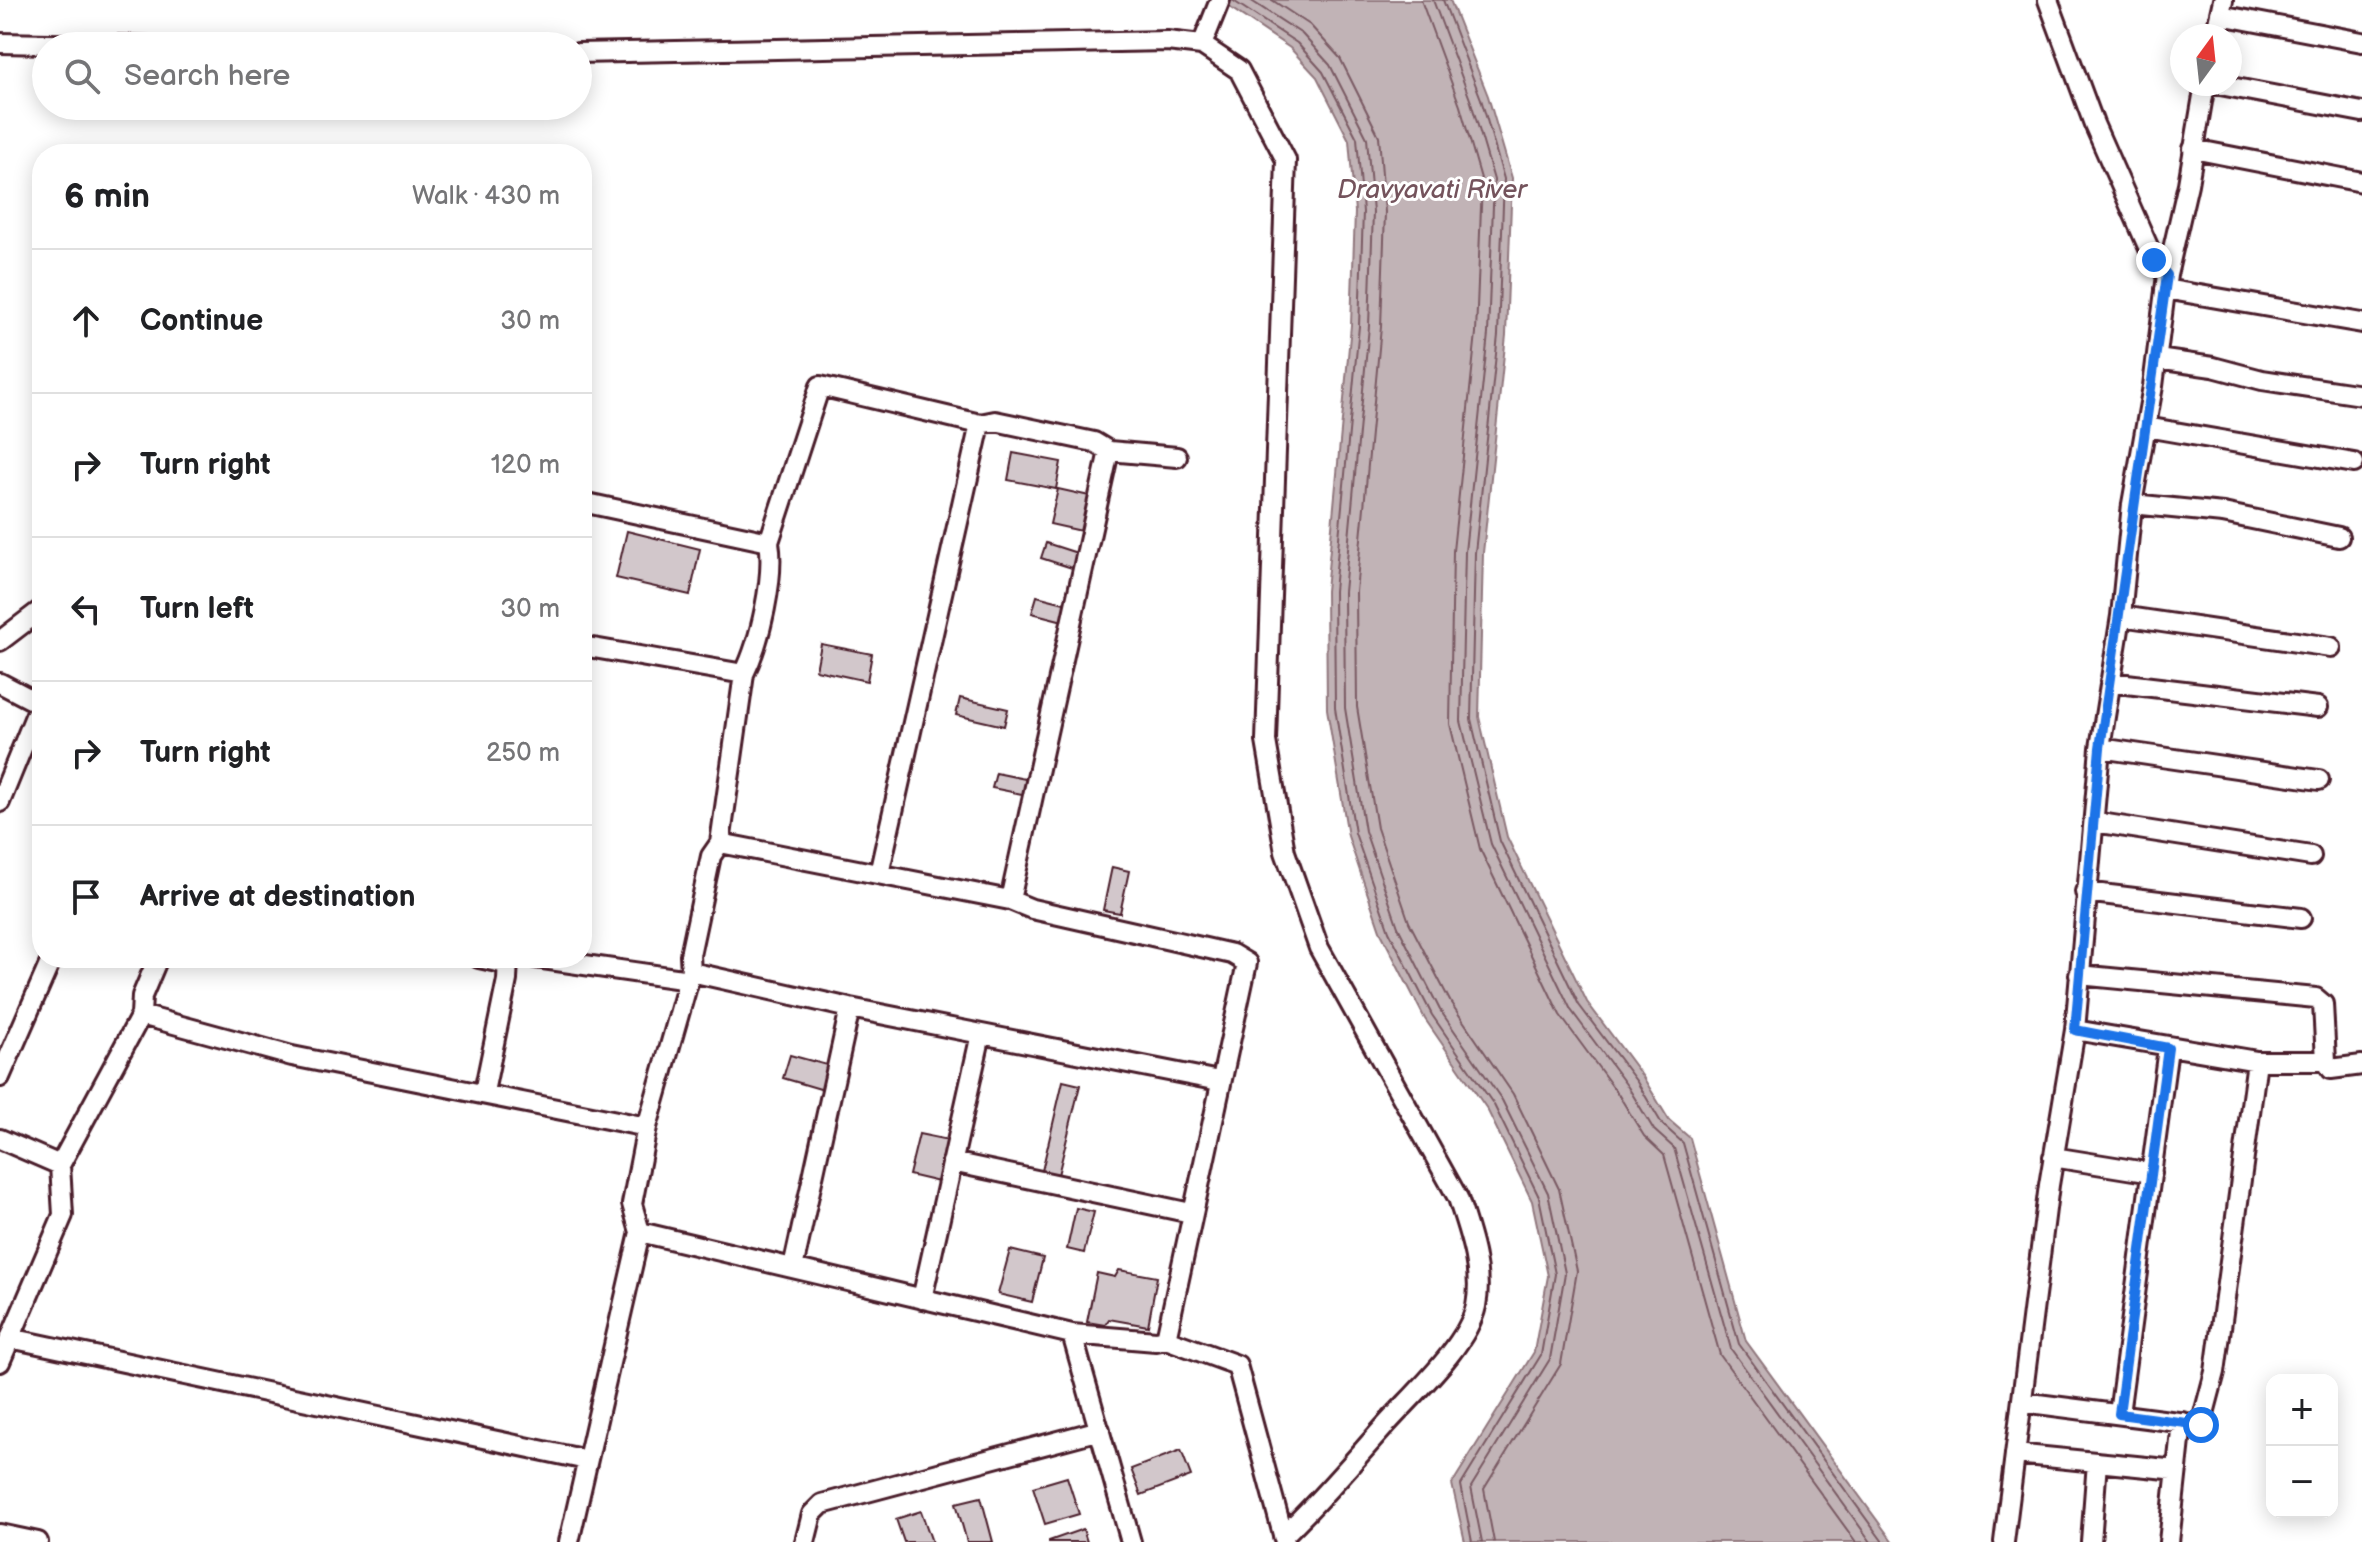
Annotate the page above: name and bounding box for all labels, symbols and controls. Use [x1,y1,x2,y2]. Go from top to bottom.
north arrow [2170,24,2242,96]
search box [32,32,592,120]
icon: search [60,54,104,98]
text: Search here [124,58,290,94]
water label: Dravyavati River [1337,175,1528,206]
text: 6 min [64,176,150,217]
text: Walk · 430 m [412,181,560,212]
route end [2136,242,2172,278]
icon: ahead [64,299,108,343]
text: Continue [140,303,263,339]
text: 30 m [500,306,560,337]
icon: right [64,443,108,487]
text: Turn right [140,447,271,483]
text: 120 m [491,450,560,481]
icon: left [64,587,108,631]
text: Turn left [140,591,254,627]
text: 30 m [500,594,560,625]
icon: right [64,731,108,775]
text: Turn right [140,735,271,771]
text: 250 m [486,738,560,769]
icon: arrive [64,875,108,919]
text: Arrive at destination [140,879,416,915]
map controls [2266,1374,2338,1518]
button: + [2266,1374,2338,1446]
route start [2183,1407,2219,1443]
button: − [2266,1446,2338,1518]

